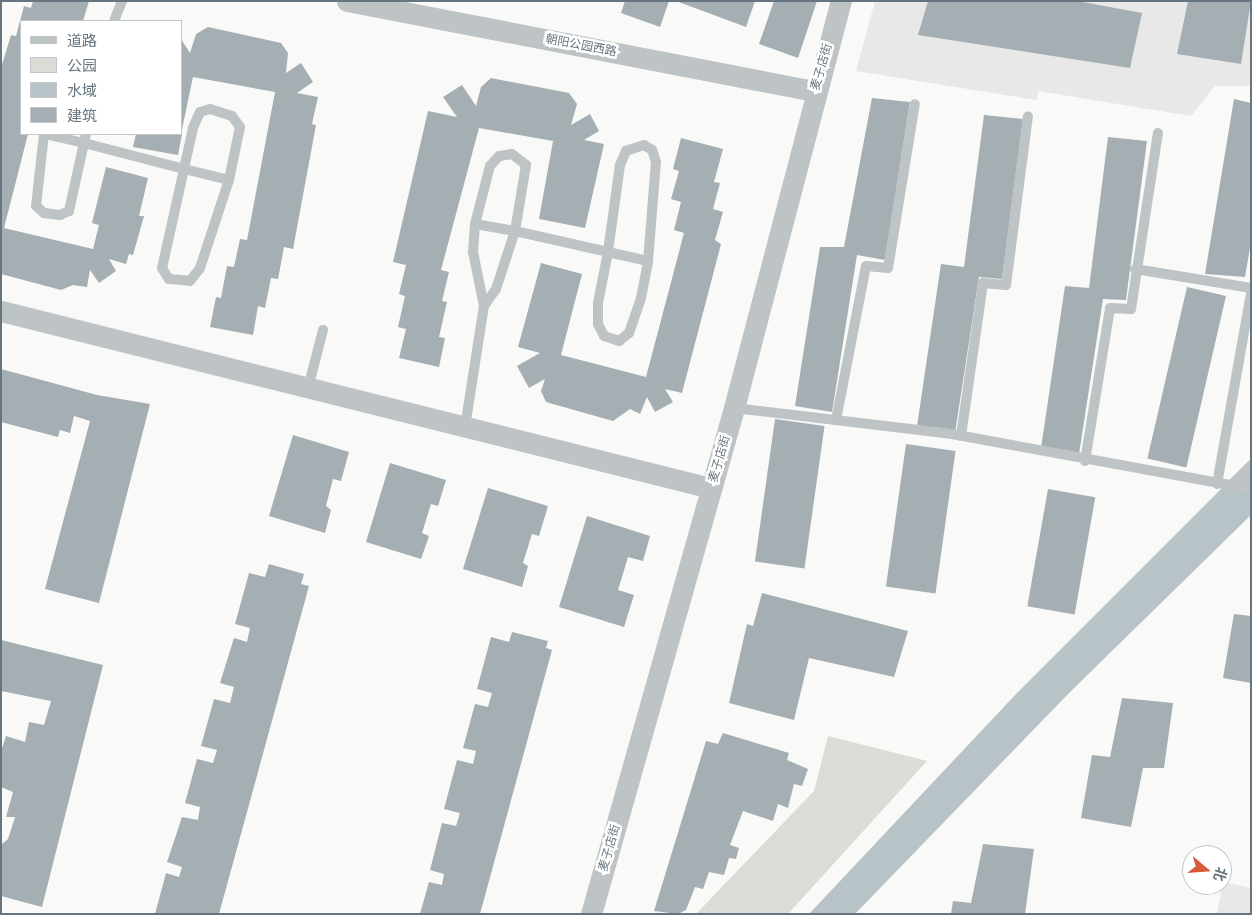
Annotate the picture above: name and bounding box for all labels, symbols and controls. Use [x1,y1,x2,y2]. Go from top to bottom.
legend [20,20,182,135]
text: 道路 [67,32,97,49]
street label: 朝阳公园西路 [544,32,618,60]
street label: 麦子店街 [808,42,836,92]
text: 公园 [67,57,97,74]
text: 水域 [67,82,97,99]
text: 建筑 [67,107,97,124]
street label: 麦子店街 [706,434,734,484]
street label: 麦子店街 [596,823,624,873]
north arrow [1182,845,1232,895]
text: 北 [1211,865,1230,883]

